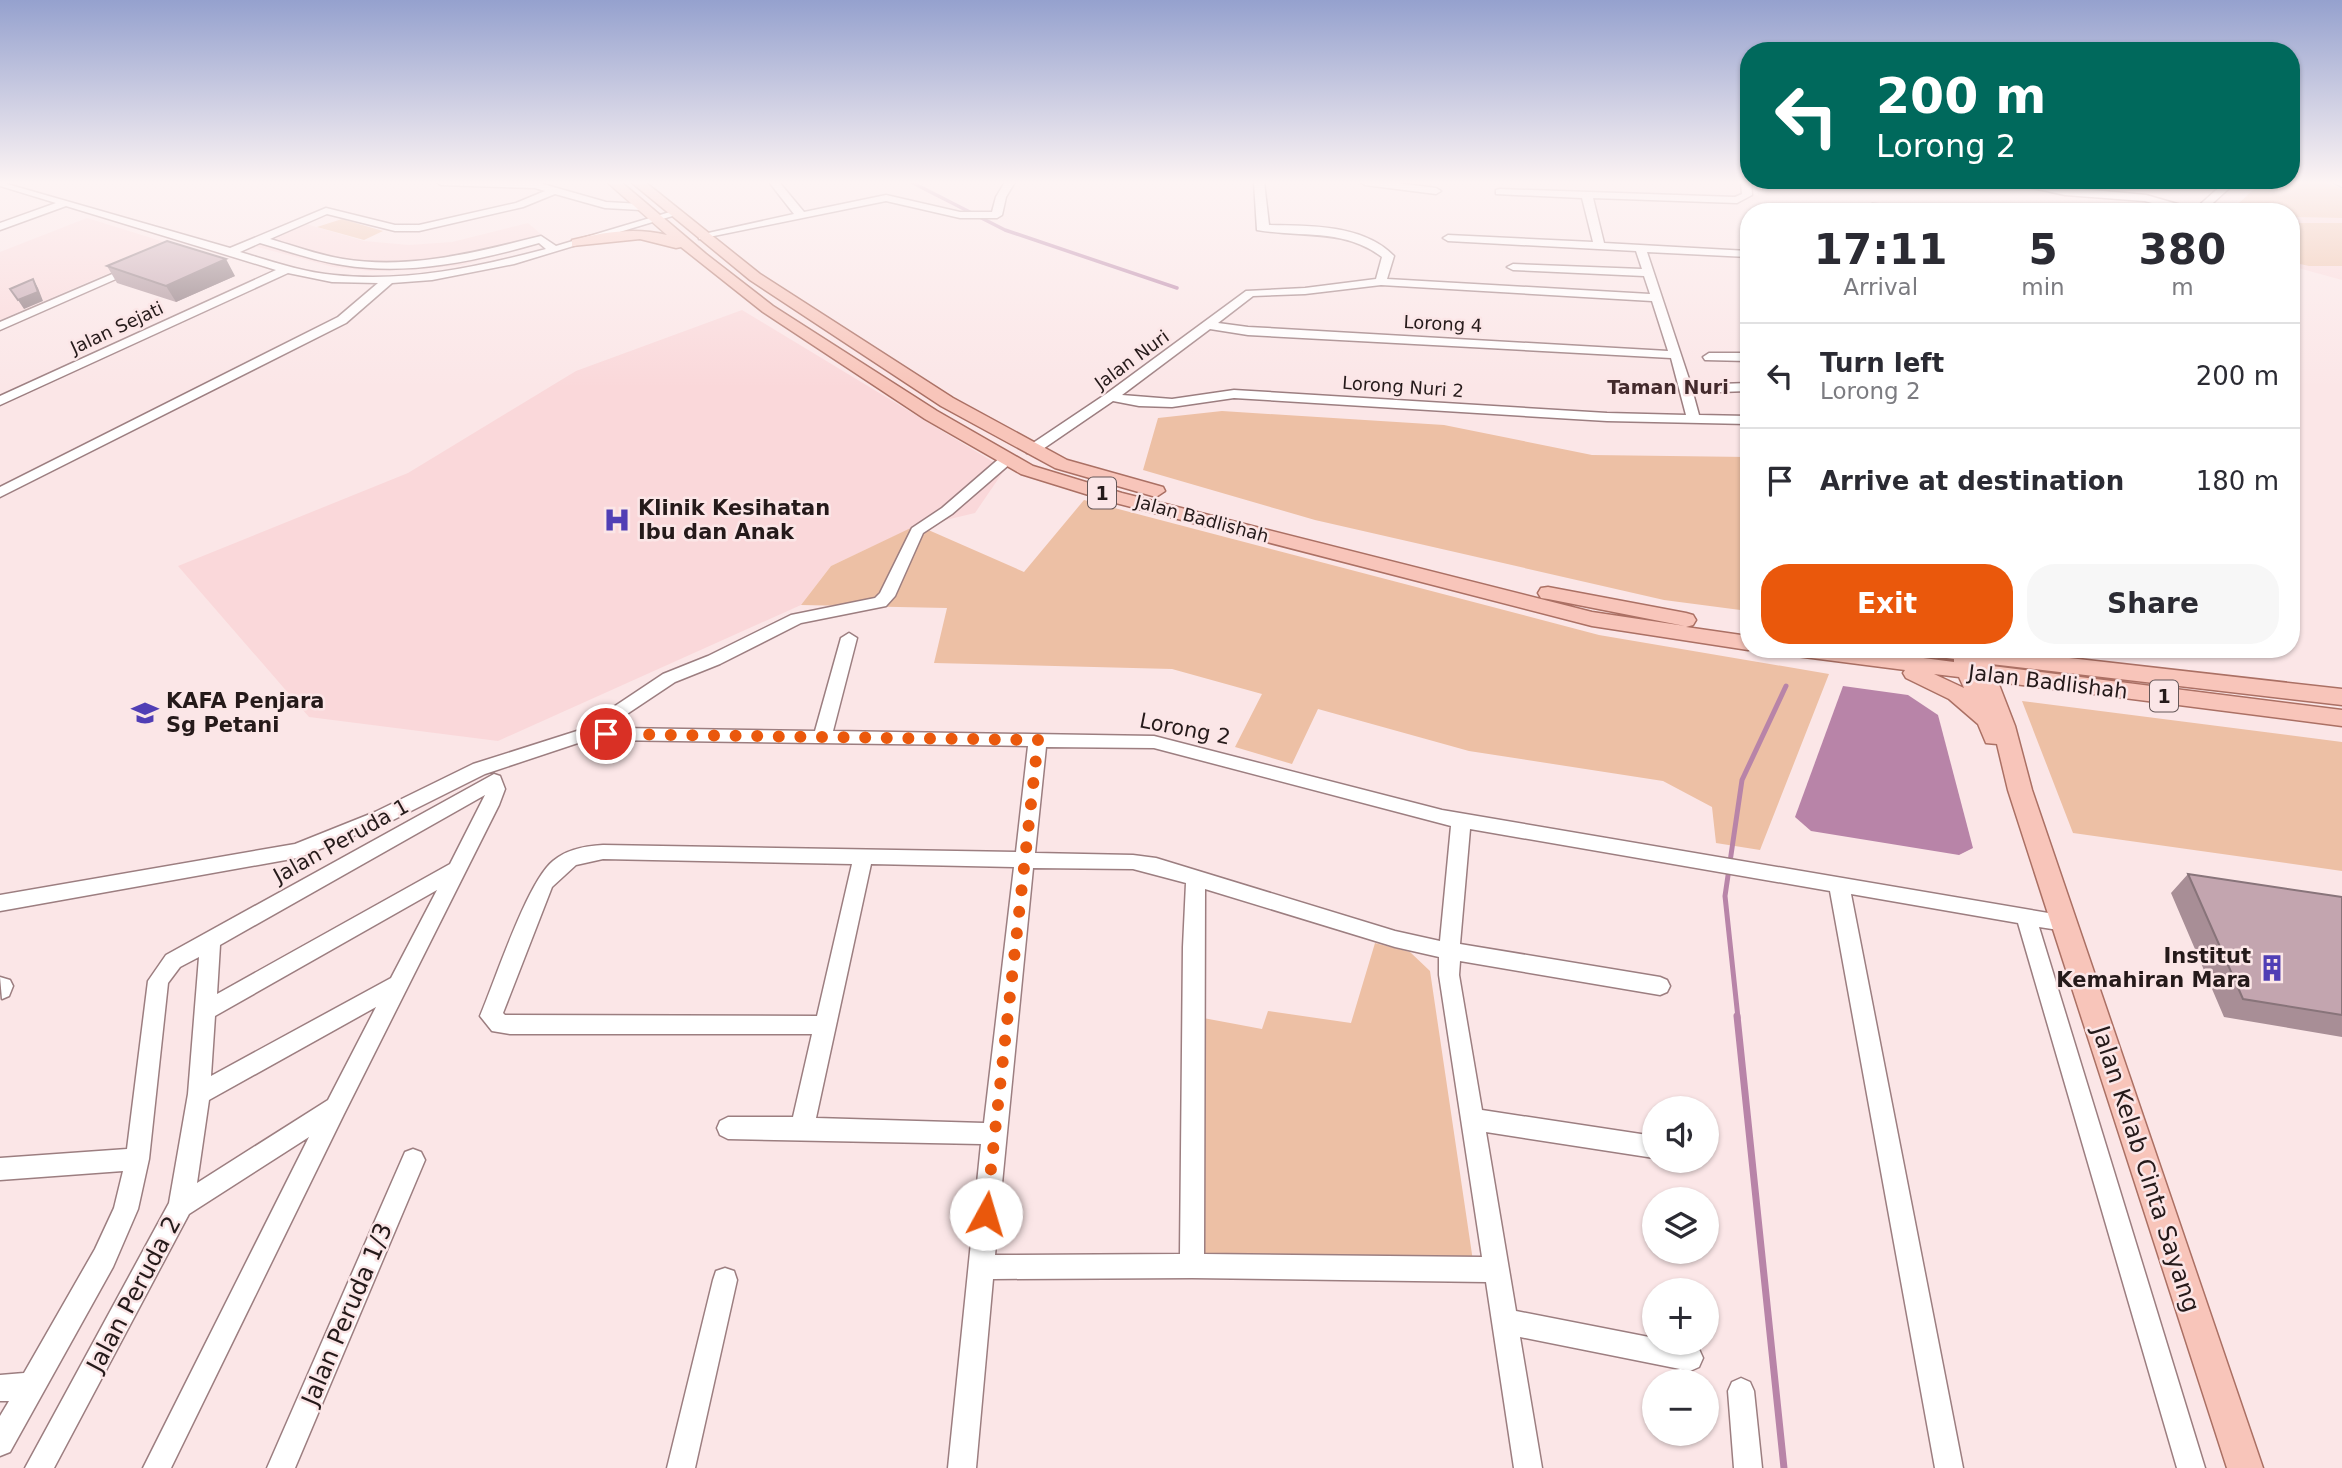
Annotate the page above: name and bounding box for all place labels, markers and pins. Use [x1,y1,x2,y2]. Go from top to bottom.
place label: Klinik Kesihatan Ibu dan Anak [638,496,830,544]
hospital icon: Klinik Kesihatan Ibu dan Anak [602,505,632,535]
place label: KAFA Penjara Sg Petani [166,689,325,737]
school or university icon: KAFA Penjara Sg Petani [130,698,160,728]
pin [576,704,636,764]
place label: Institut Kemahiran Mara [2056,944,2251,992]
building icon: Institut Kemahiran Mara [2257,953,2287,983]

